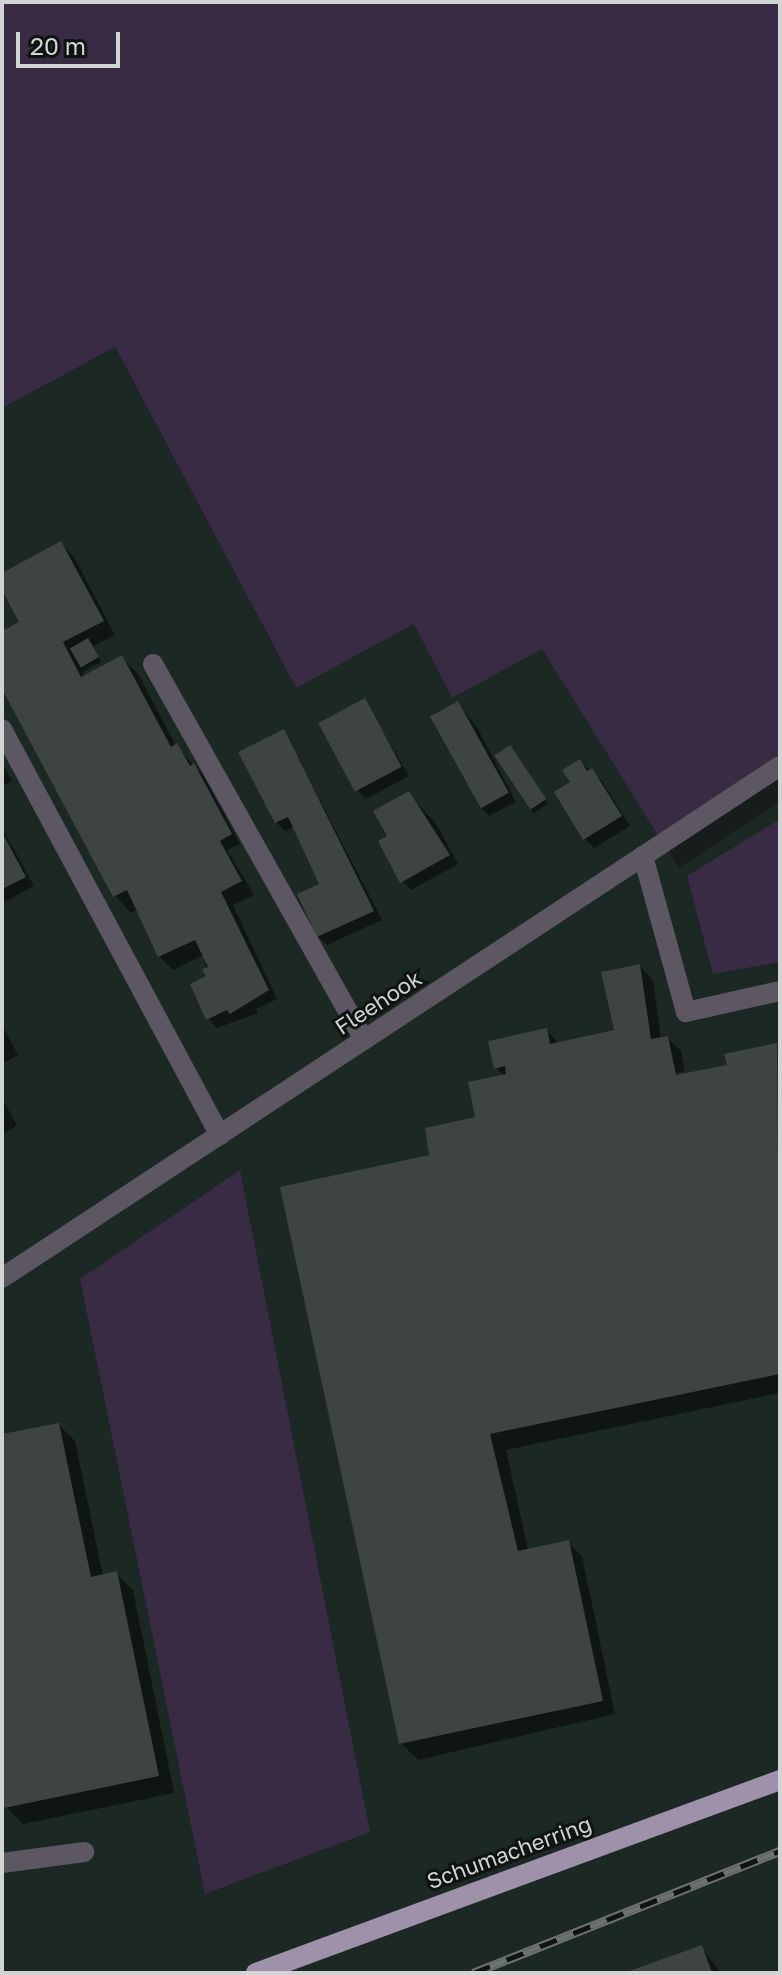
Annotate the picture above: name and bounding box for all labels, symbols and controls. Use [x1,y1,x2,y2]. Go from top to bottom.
scale bar [20,16,124,66]
text: 20 m [30,31,86,60]
street label: Fleehook [330,964,426,1040]
street label: Schumacherring [423,1810,595,1894]

